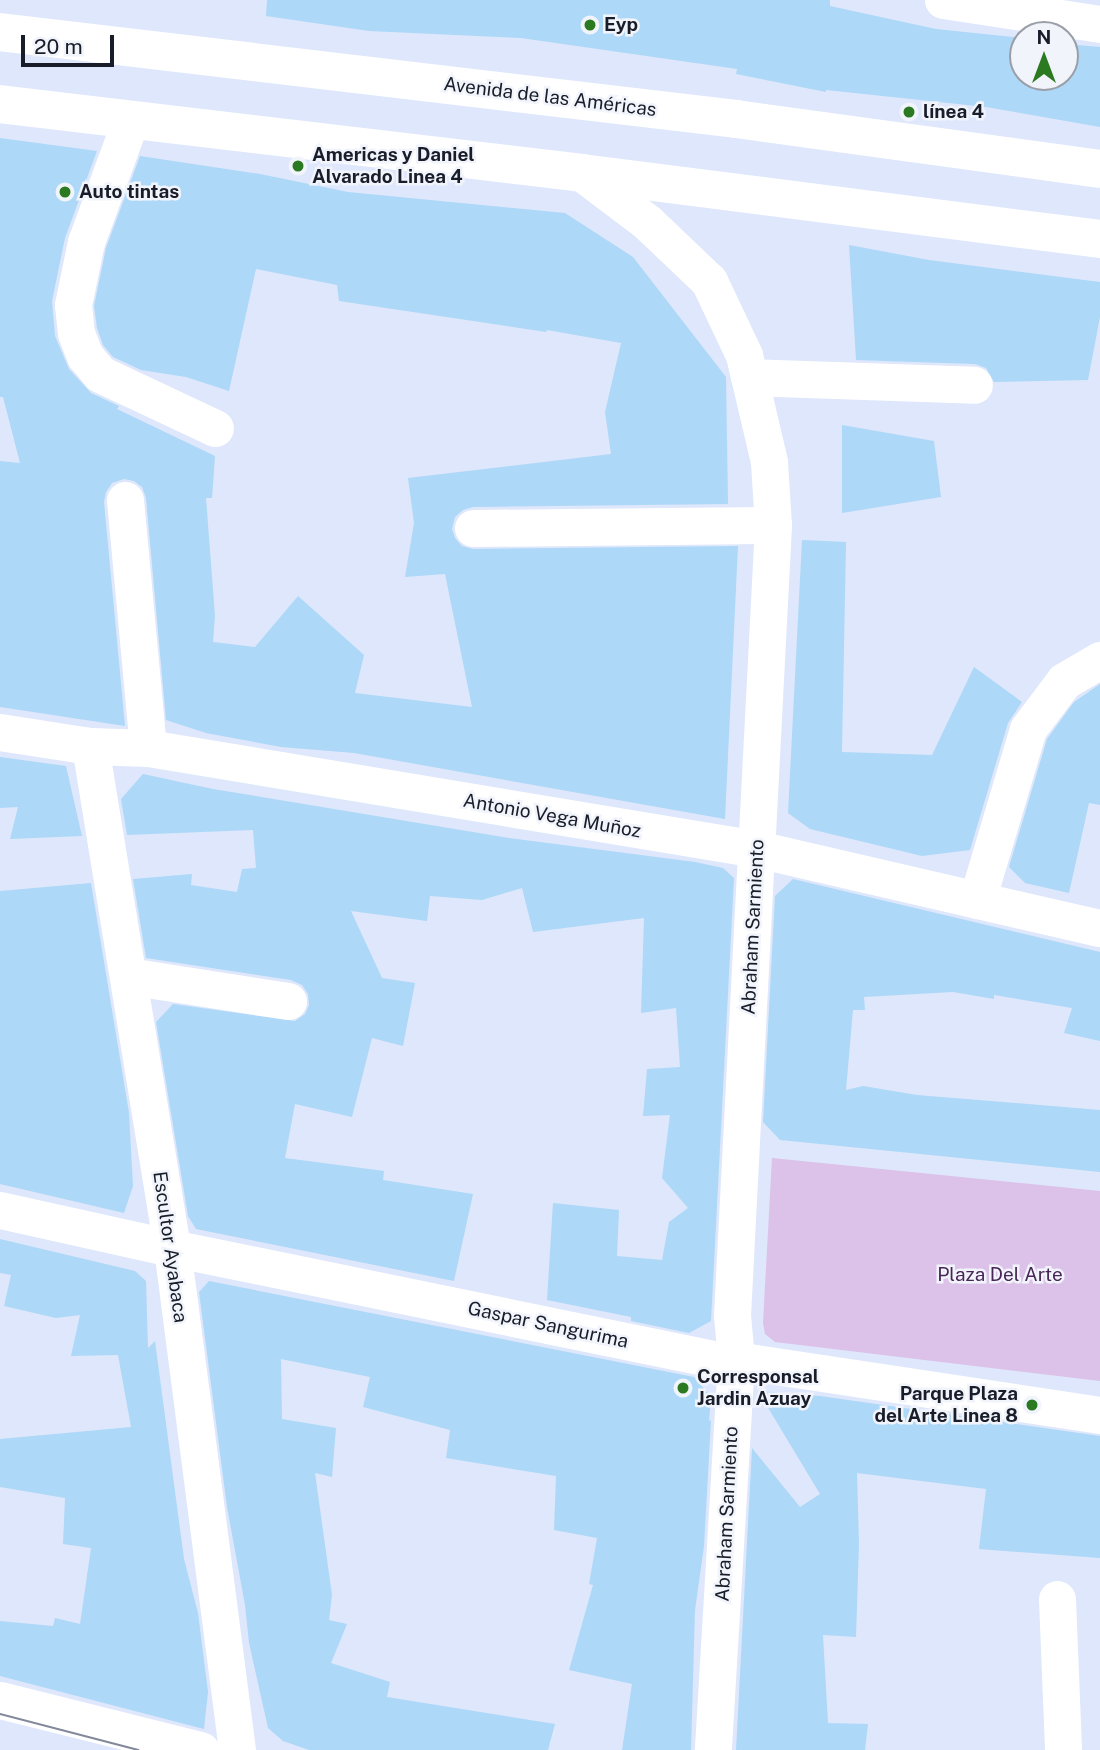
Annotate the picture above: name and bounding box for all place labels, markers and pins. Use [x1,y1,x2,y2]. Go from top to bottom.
place label: Eyp [604,14,638,36]
marker: Eyp [582,17,598,33]
place label: línea 4 [923,101,984,123]
marker: línea 4 [901,104,917,120]
place label: Americas y Daniel Alvarado Linea 4 [312,144,475,188]
marker: Americas y Daniel Alvarado Linea 4 [290,158,306,174]
place label: Auto tintas [79,181,179,203]
marker: Auto tintas [57,184,73,200]
place label: Corresponsal Jardin Azuay [697,1366,819,1410]
marker: Corresponsal Jardin Azuay [675,1380,691,1396]
place label: Parque Plaza del Arte Linea 8 [875,1383,1018,1427]
marker: Parque Plaza del Arte Linea 8 [1024,1397,1040,1413]

